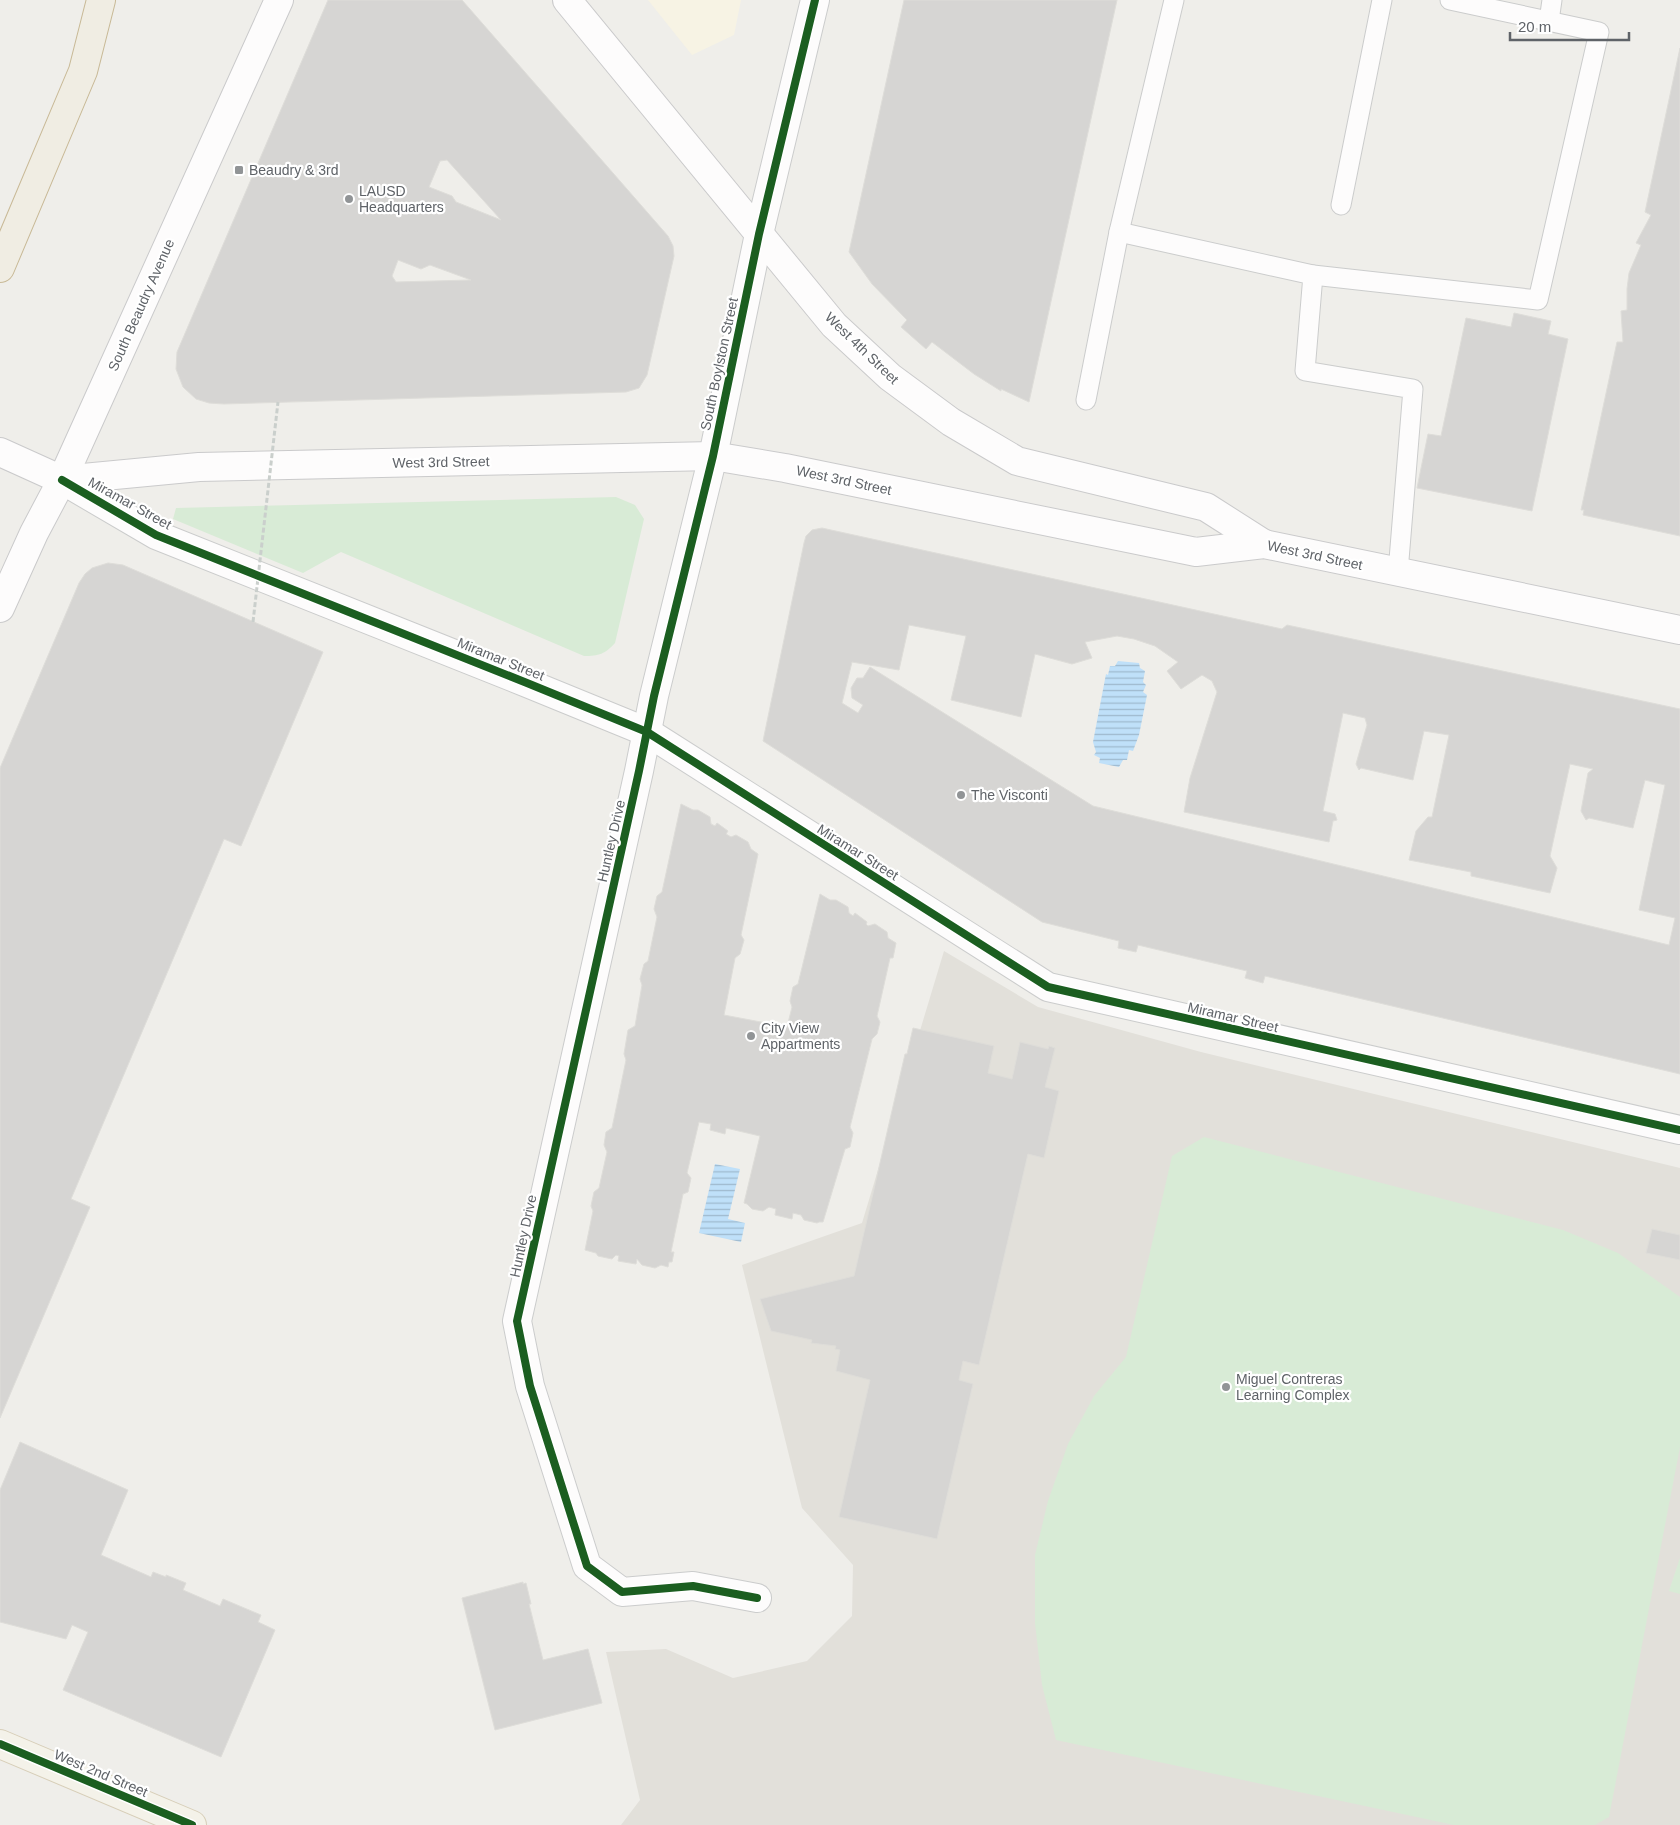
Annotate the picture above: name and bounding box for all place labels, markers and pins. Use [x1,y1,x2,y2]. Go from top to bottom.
place label: Beaudry & 3rd [249,162,339,178]
marker: Beaudry & 3rd [233,164,245,176]
place label: LAUSD Headquarters [359,183,444,215]
marker: LAUSD Headquarters [343,193,355,205]
place label: The Visconti [971,787,1048,803]
marker: The Visconti [955,789,967,801]
place label: City View Appartments [761,1020,840,1052]
marker: City View Appartments [745,1030,757,1042]
place label: Miguel Contreras Learning Complex [1236,1371,1350,1403]
marker: Miguel Contreras Learning Complex [1220,1381,1232,1393]

